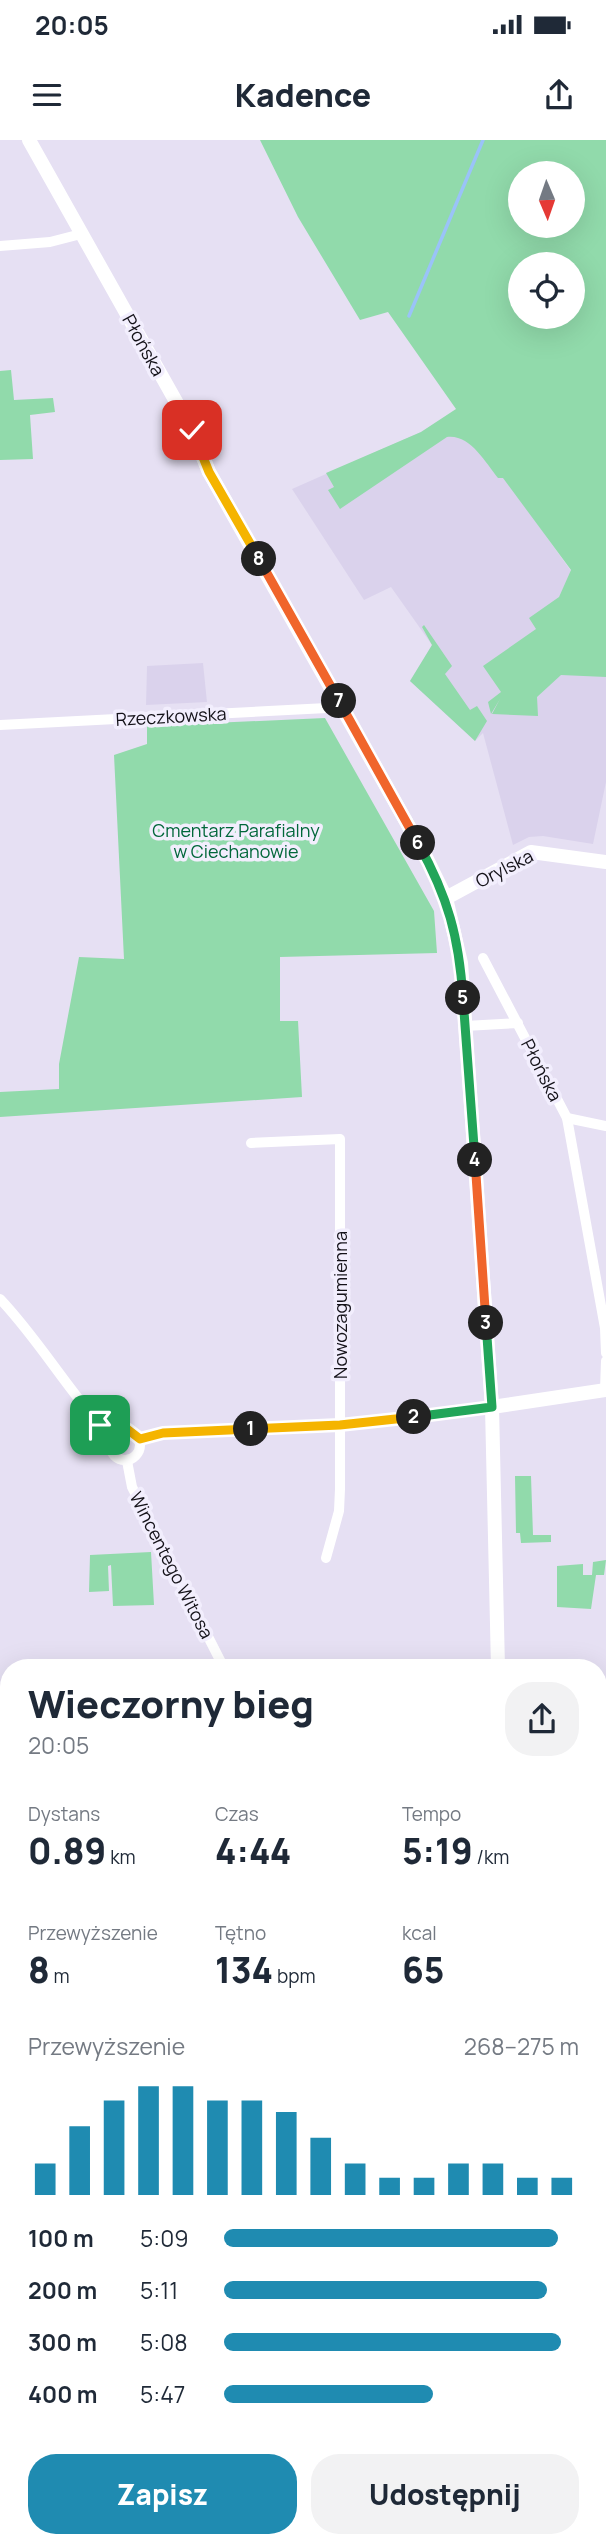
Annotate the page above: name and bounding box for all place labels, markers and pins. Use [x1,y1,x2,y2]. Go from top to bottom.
pin [162,400,222,460]
pin: 8 [242,542,276,576]
pin: 7 [322,684,356,718]
pin: 6 [400,826,436,860]
pin: 5 [446,980,480,1016]
pin: 4 [458,1142,492,1178]
pin: 3 [468,1306,504,1340]
pin [70,1395,130,1455]
pin: 2 [396,1400,432,1434]
pin: 1 [233,1412,268,1446]

